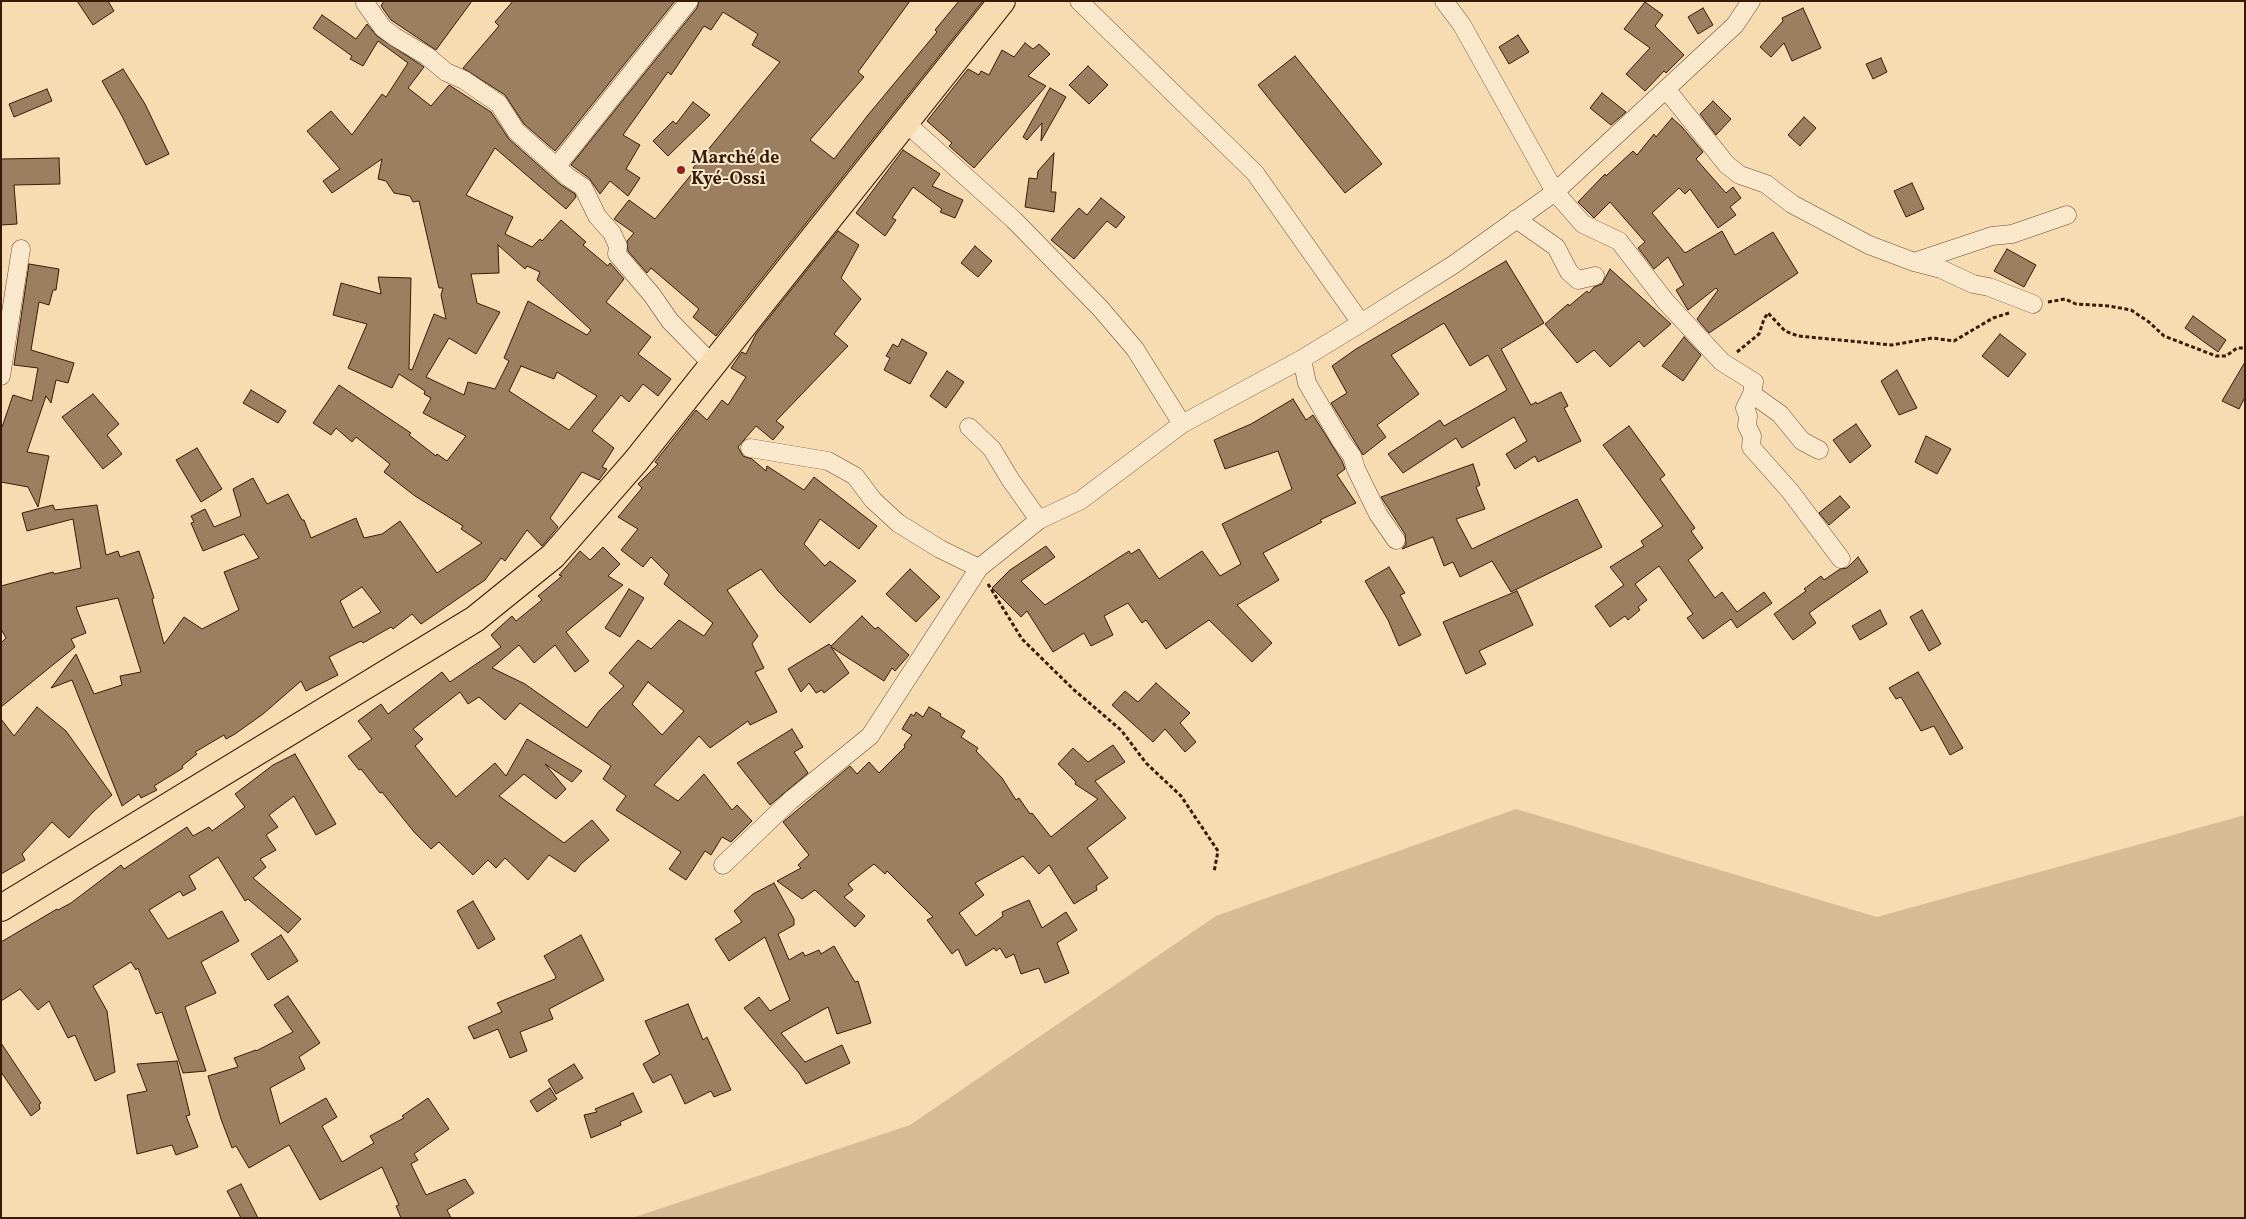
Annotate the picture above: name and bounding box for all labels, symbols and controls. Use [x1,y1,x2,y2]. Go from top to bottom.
place label: Marché de Kyé-Ossi [691,149,779,192]
marker: Marché de Kyé-Ossi [675,164,687,176]

